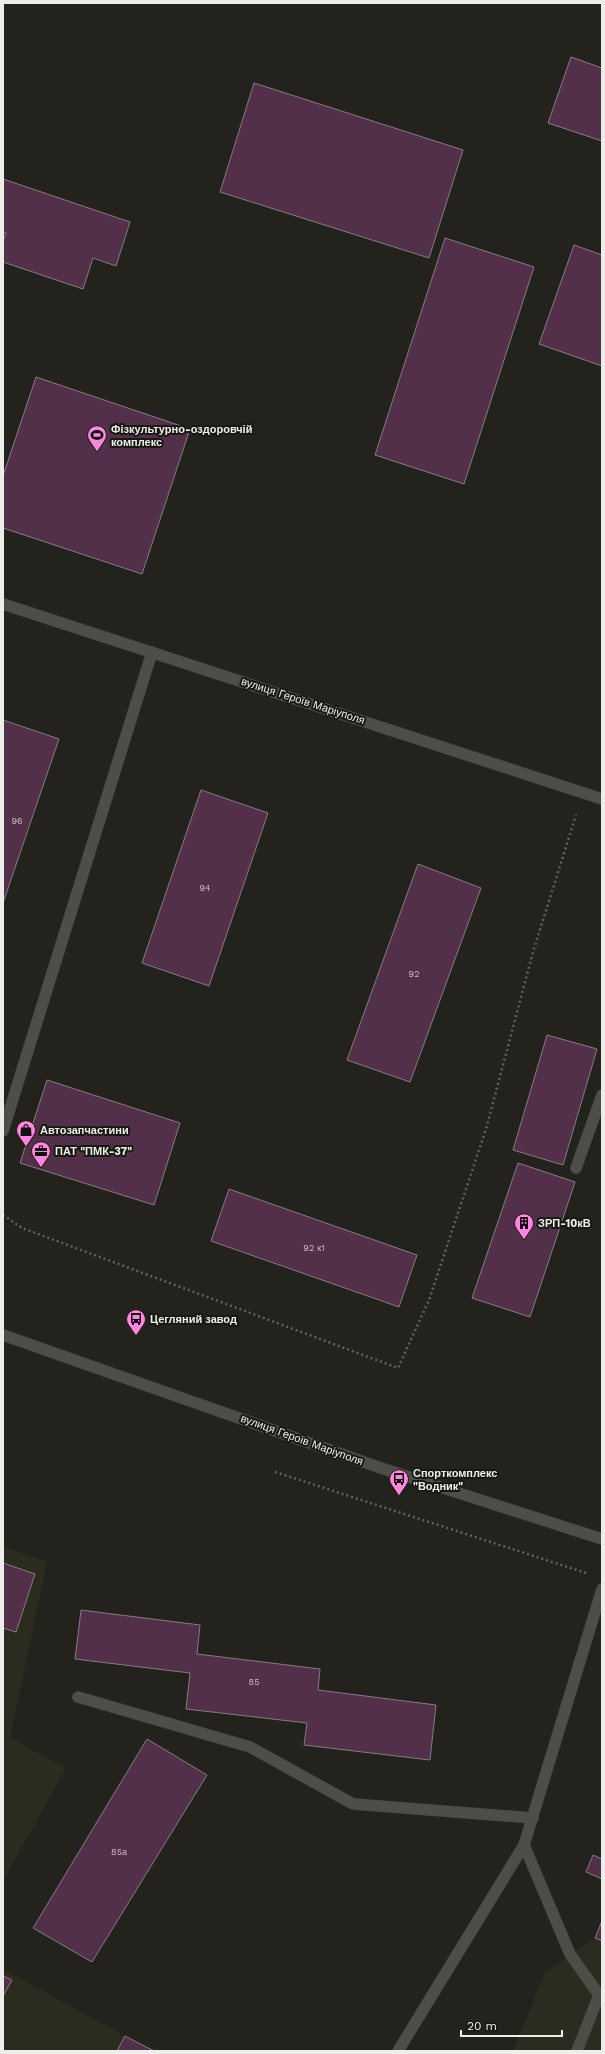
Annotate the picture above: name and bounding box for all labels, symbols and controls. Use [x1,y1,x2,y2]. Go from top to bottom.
place label: Фізкультурно-оздоровчій комплекс [111,423,252,449]
sports icon: Фізкультурно-оздоровчій комплекс [86,424,108,452]
street label: вулиця Героїв Маріуполя [239,675,367,727]
house number: 96 [11,816,23,826]
house number: 94 [199,883,211,893]
house number: 92 [409,969,419,979]
shop icon: Автозапчастини [15,1119,37,1147]
place label: Автозапчастини [40,1124,129,1137]
office icon: ПАТ "ПМК-37" [30,1140,52,1168]
place label: ПАТ "ПМК-37" [55,1145,132,1158]
building icon: ЗРП-10кВ [513,1212,535,1240]
place label: ЗРП-10кВ [538,1217,591,1230]
house number: 92 к1 [303,1243,325,1253]
bus stop icon: Цегляний завод [125,1308,147,1336]
place label: Цегляний завод [150,1313,237,1326]
street label: вулиця Героїв Маріуполя [239,1412,365,1468]
place label: Спорткомплекс "Водник" [413,1467,497,1493]
bus stop icon: Спорткомплекс "Водник" [388,1468,410,1496]
house number: 85 [249,1677,259,1687]
house number: 85а [111,1847,127,1857]
scale bar [461,2012,562,2038]
text: 20 m [467,2019,497,2033]

